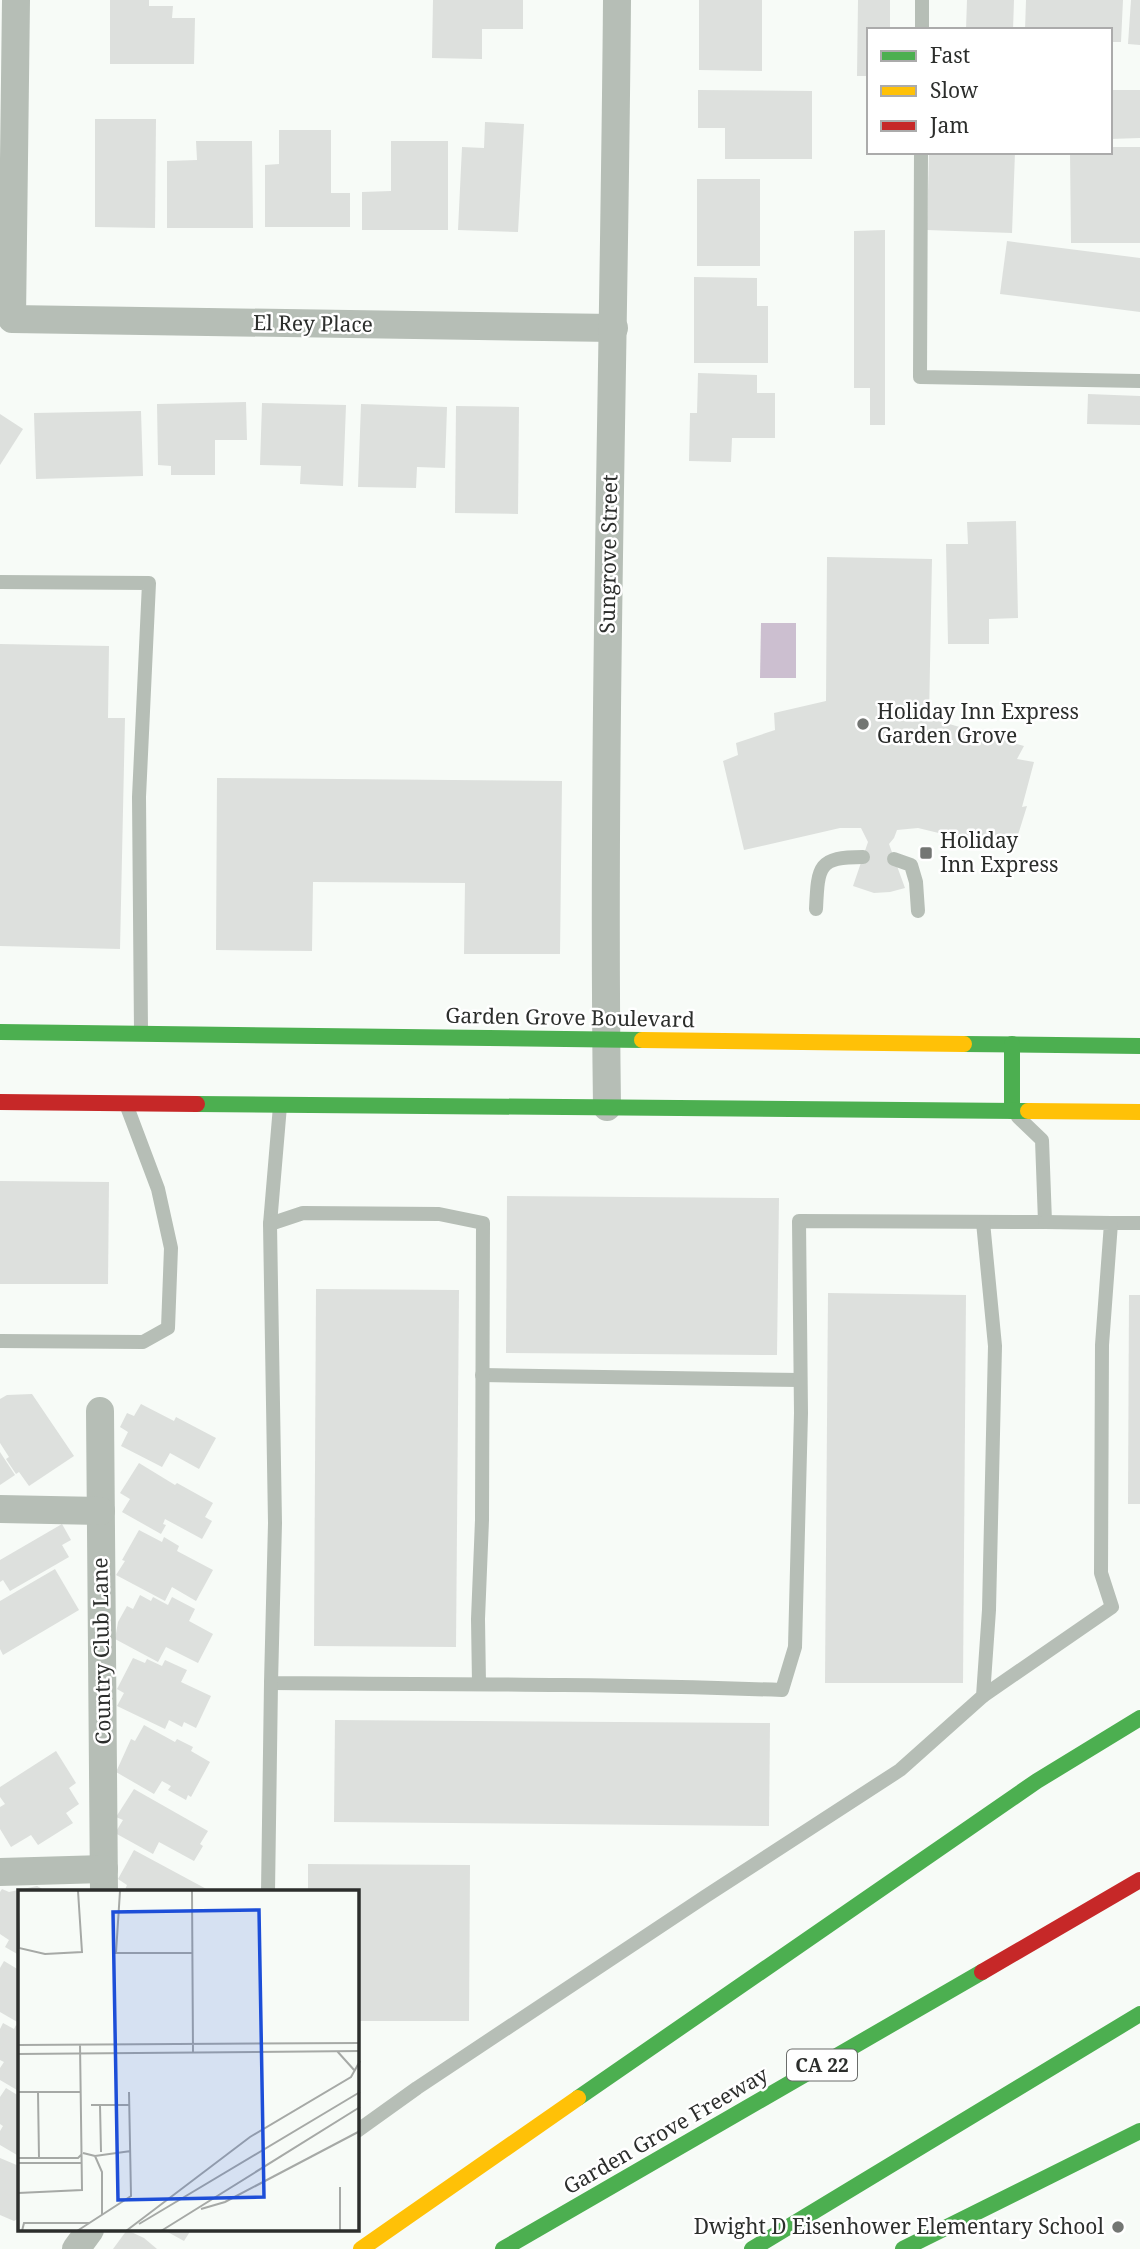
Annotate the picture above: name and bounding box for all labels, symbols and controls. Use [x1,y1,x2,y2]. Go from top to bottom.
legend [867,28,1112,154]
text: Fast [930,41,970,69]
text: Slow [930,76,979,104]
text: Jam [929,111,969,139]
street label: El Rey Place [253,308,373,338]
street label: Sungrove Street [593,474,623,634]
place label: Holiday Inn Express Garden Grove [877,697,1079,749]
marker: Holiday Inn Express Garden Grove [855,716,871,732]
place label: Holiday Inn Express [940,826,1058,878]
marker: Holiday Inn Express [918,845,934,861]
street label: Garden Grove Boulevard [445,1001,695,1033]
street label: Country Club Lane [85,1557,117,1745]
inset map [18,1890,359,2232]
road number: CA 22 [787,2050,857,2080]
street label: Garden Grove Freeway [558,2060,773,2200]
place label: Dwight D Eisenhower Elementary School [694,2212,1104,2240]
marker: Dwight D Eisenhower Elementary School [1110,2219,1126,2235]

